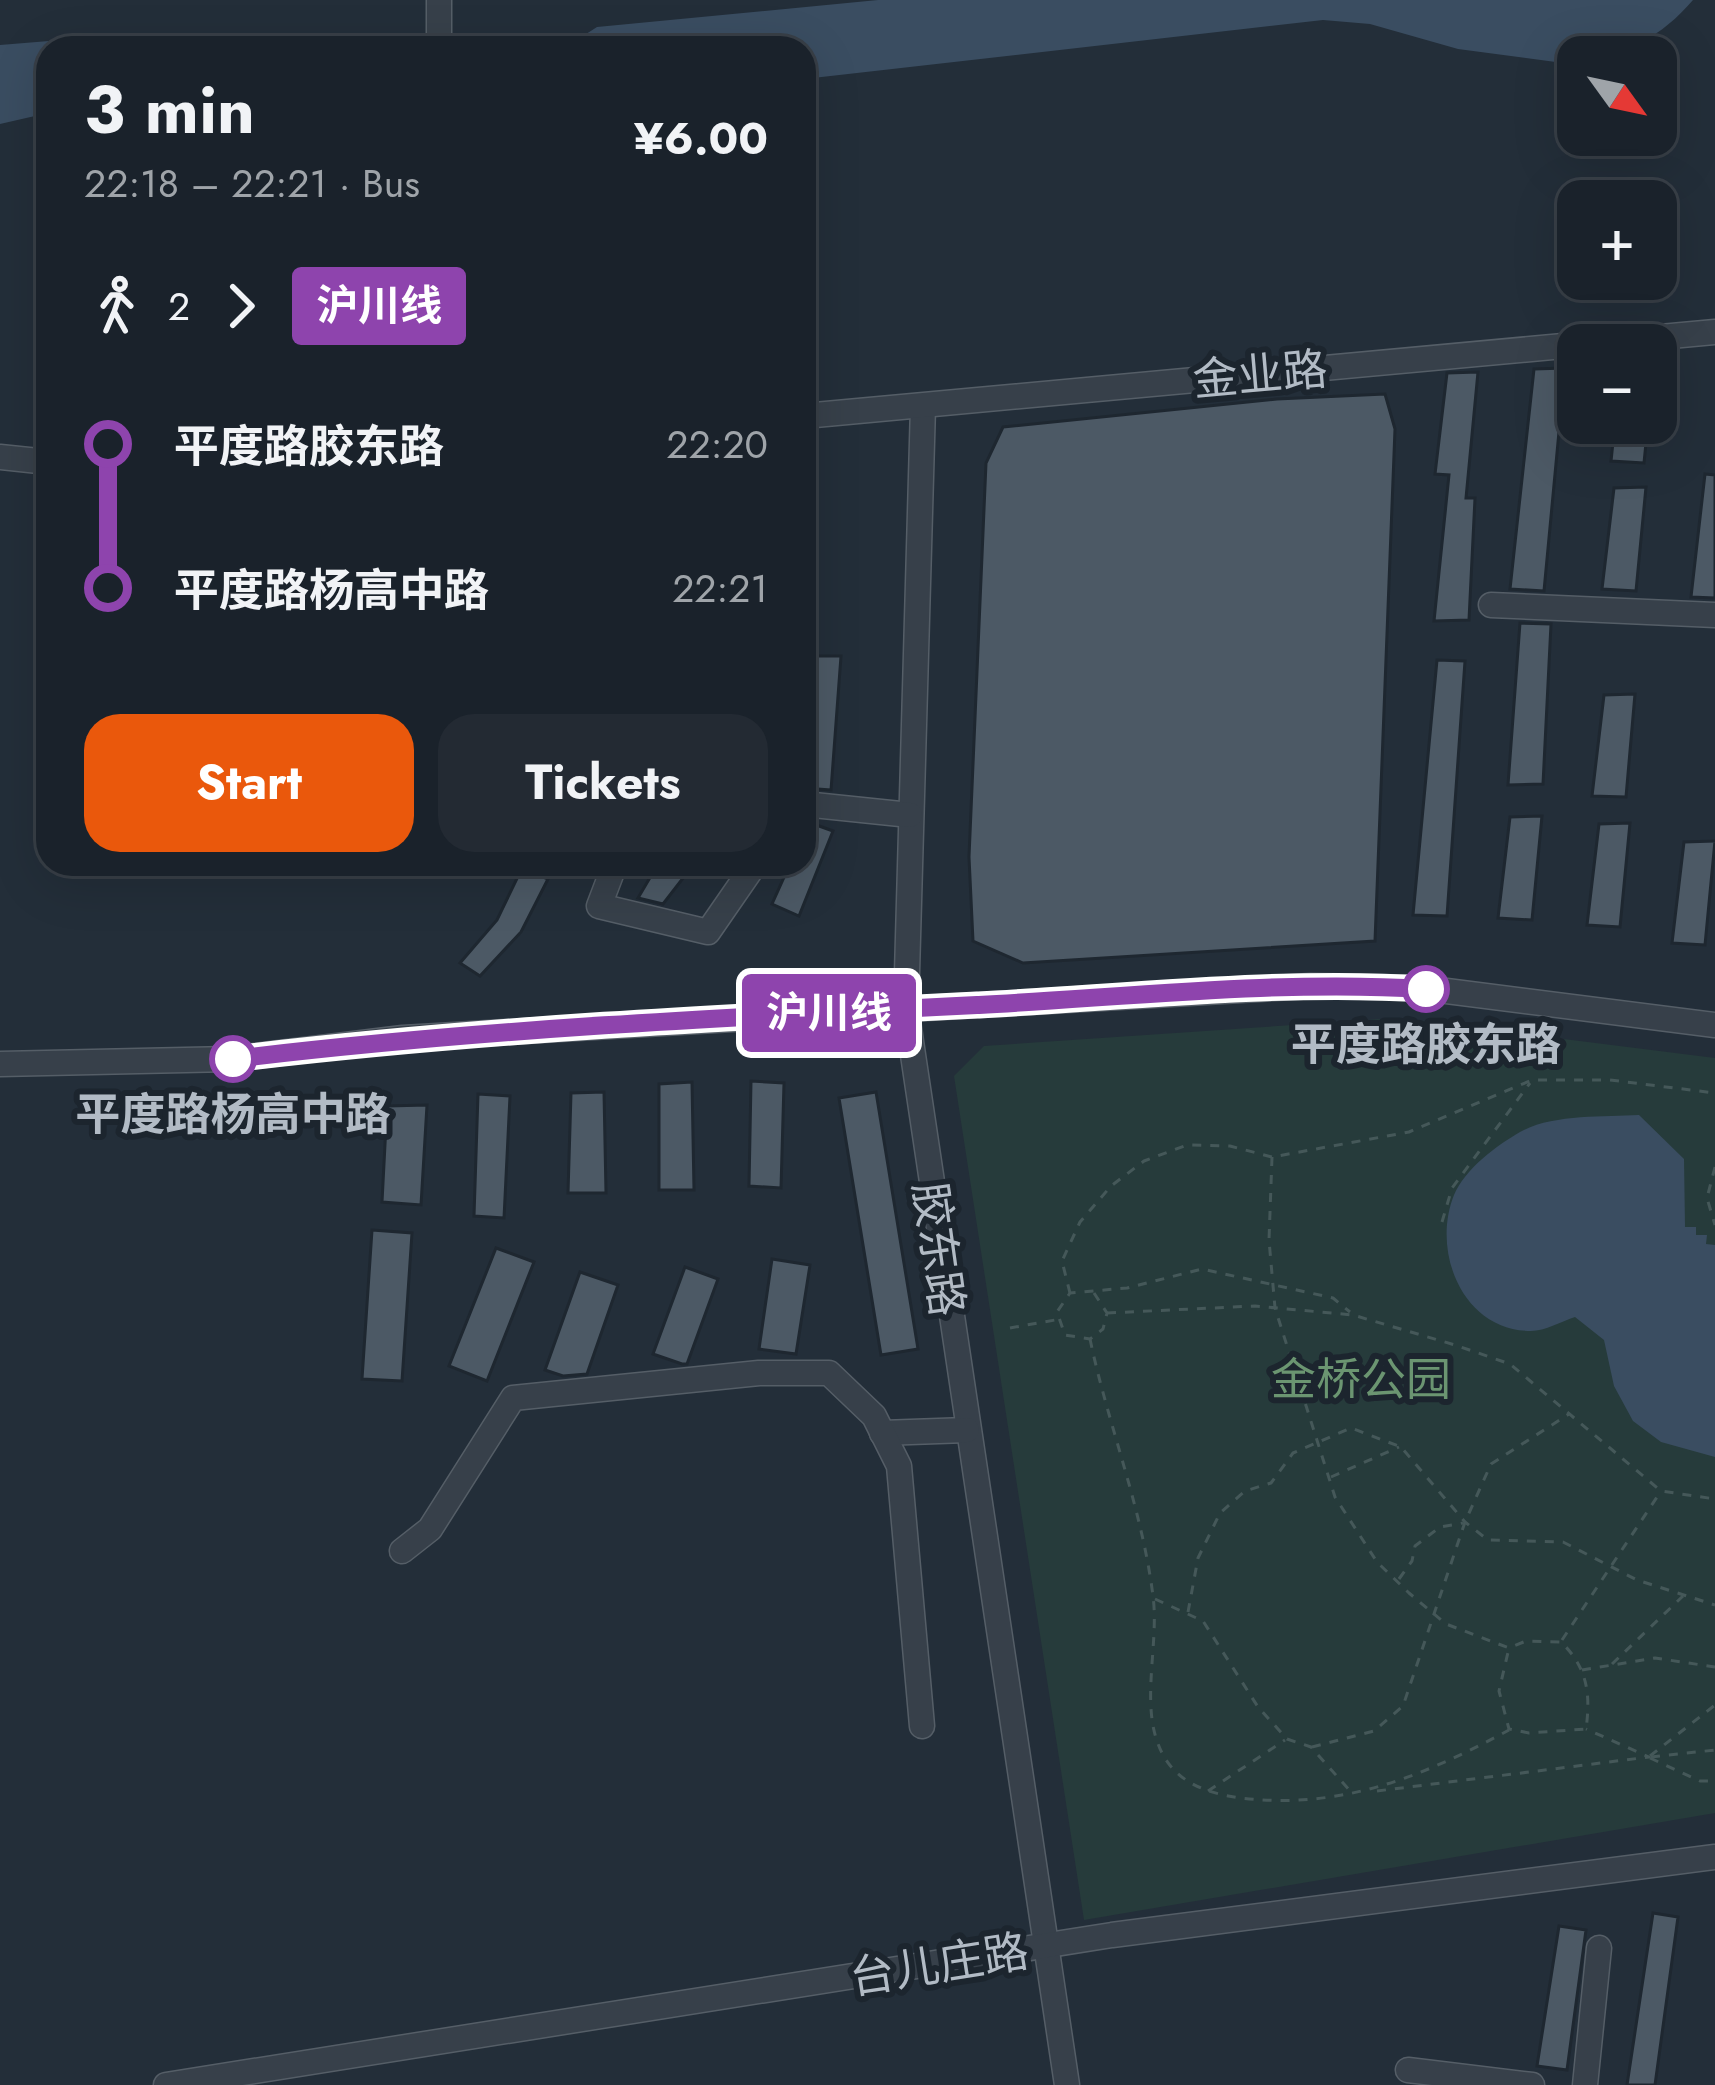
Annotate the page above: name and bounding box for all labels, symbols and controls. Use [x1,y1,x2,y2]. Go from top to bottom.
north arrow [1557,36,1677,156]
map controls [1557,36,1677,444]
text: 3 min [84,62,255,158]
text: ¥6.00 [634,106,768,171]
text: 22:18 – 22:21 · Bus [84,155,420,212]
button: + [1557,180,1677,300]
icon: walk [84,273,150,339]
icon: forward [208,273,274,339]
text: 沪川线 [316,275,442,336]
text: 2 [168,278,190,335]
button: − [1557,324,1677,444]
street label: 金业路 [1190,336,1330,413]
text: 平度路胶东路 [174,414,444,479]
text: 22:20 [666,416,768,473]
text: 平度路杨高中路 [174,558,489,623]
text: 22:21 [672,560,768,617]
button: Start [84,714,414,852]
button: Tickets [438,714,768,852]
marker: 平度路胶东路 [1404,967,1448,1011]
line badge: 沪川线 [760,974,898,1052]
text: 沪川线 [766,982,892,1043]
place label: 平度路胶东路 [1291,1012,1561,1077]
marker: 平度路杨高中路 [211,1037,255,1081]
place label: 平度路杨高中路 [75,1082,391,1147]
street label: 胶东路 [897,1178,980,1320]
park label: 金桥公园 [1271,1347,1451,1412]
street label: 台儿庄路 [845,1918,1033,2011]

